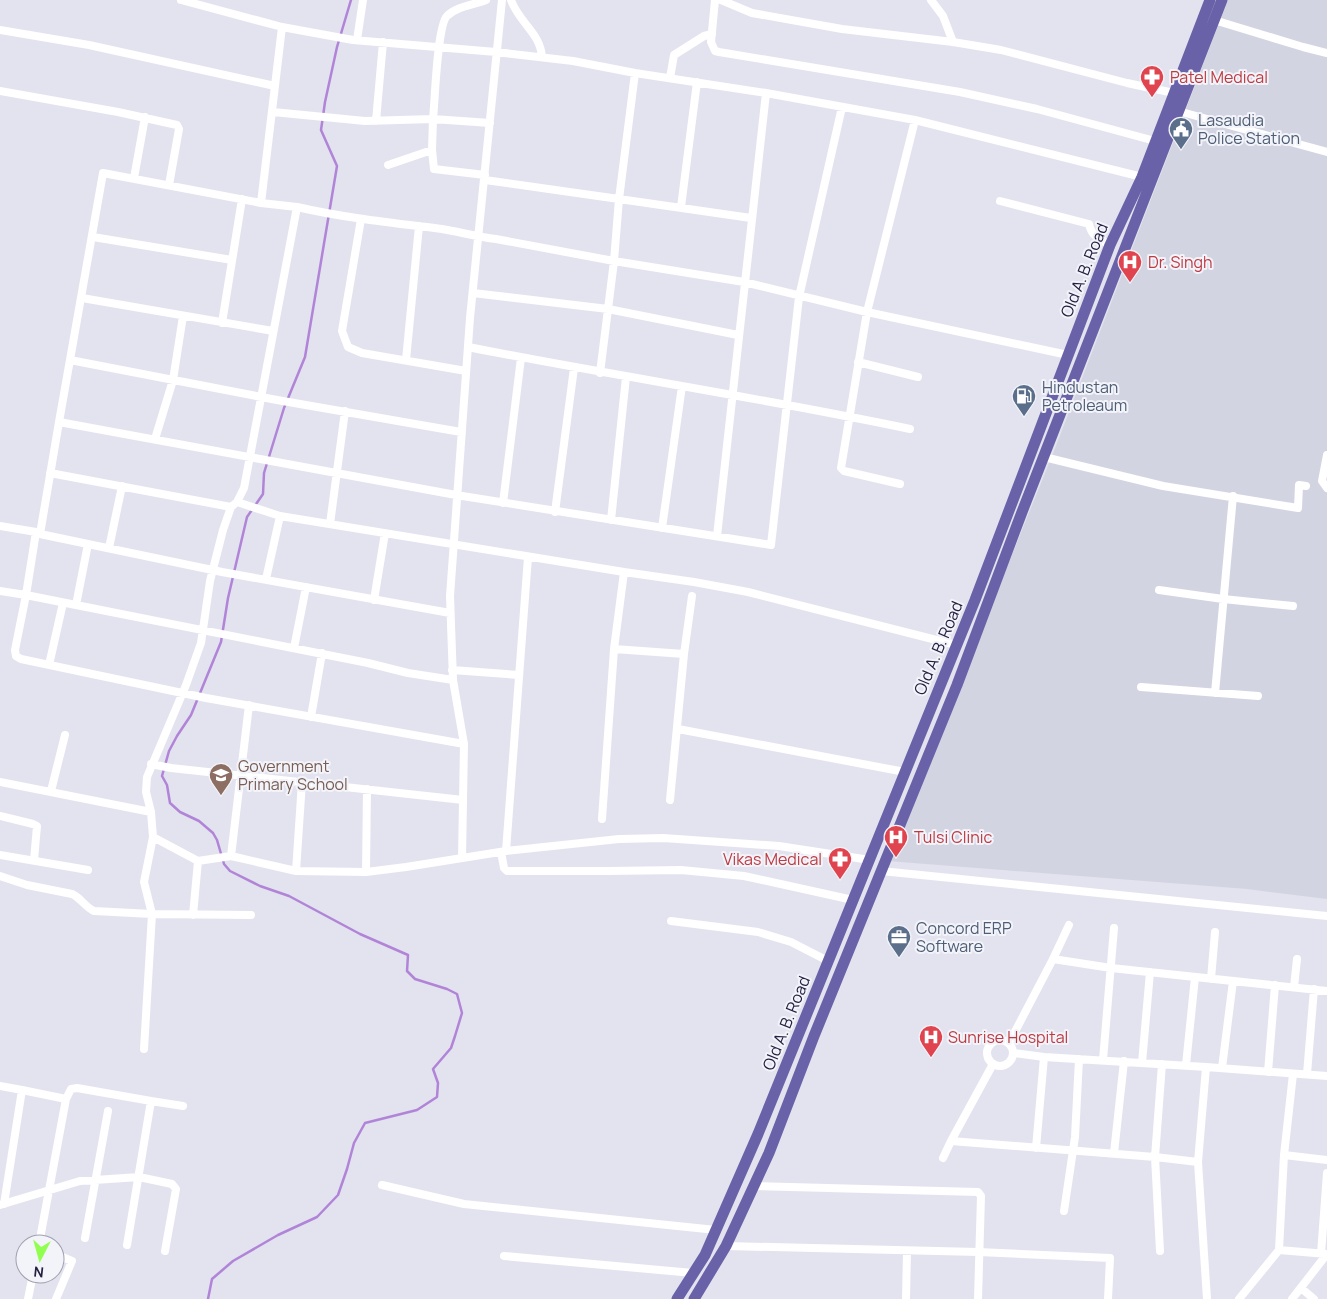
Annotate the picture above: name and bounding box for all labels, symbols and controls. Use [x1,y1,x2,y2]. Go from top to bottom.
pharmacy icon: Patel Medical [1139,64,1165,98]
place label: Patel Medical [1170,66,1268,88]
place label: Lasaudia Police Station [1198,109,1300,149]
public building icon: Lasaudia Police Station [1168,116,1194,150]
street label: Old A. B. Road [1055,220,1113,320]
hospital icon: Dr. Singh [1117,249,1143,283]
place label: Dr. Singh [1148,251,1213,273]
place label: Hindustan Petroleaum [1042,376,1127,416]
fuel station icon: Hindustan Petroleaum [1011,383,1037,417]
street label: Old A. B. Road [908,598,968,698]
place label: Government Primary School [238,755,348,795]
school or university icon: Government Primary School [208,762,234,796]
hospital icon: Tulsi Clinic [883,824,909,858]
place label: Tulsi Clinic [914,826,992,848]
pharmacy icon: Vikas Medical [827,846,853,880]
place label: Vikas Medical [723,848,822,870]
place label: Concord ERP Software [916,917,1012,957]
office icon: Concord ERP Software [886,924,912,958]
street label: Old A. B. Road [757,973,815,1073]
hospital icon: Sunrise Hospital [918,1024,944,1058]
place label: Sunrise Hospital [948,1026,1068,1048]
north arrow [15,1234,65,1284]
text: N [33,1262,45,1282]

